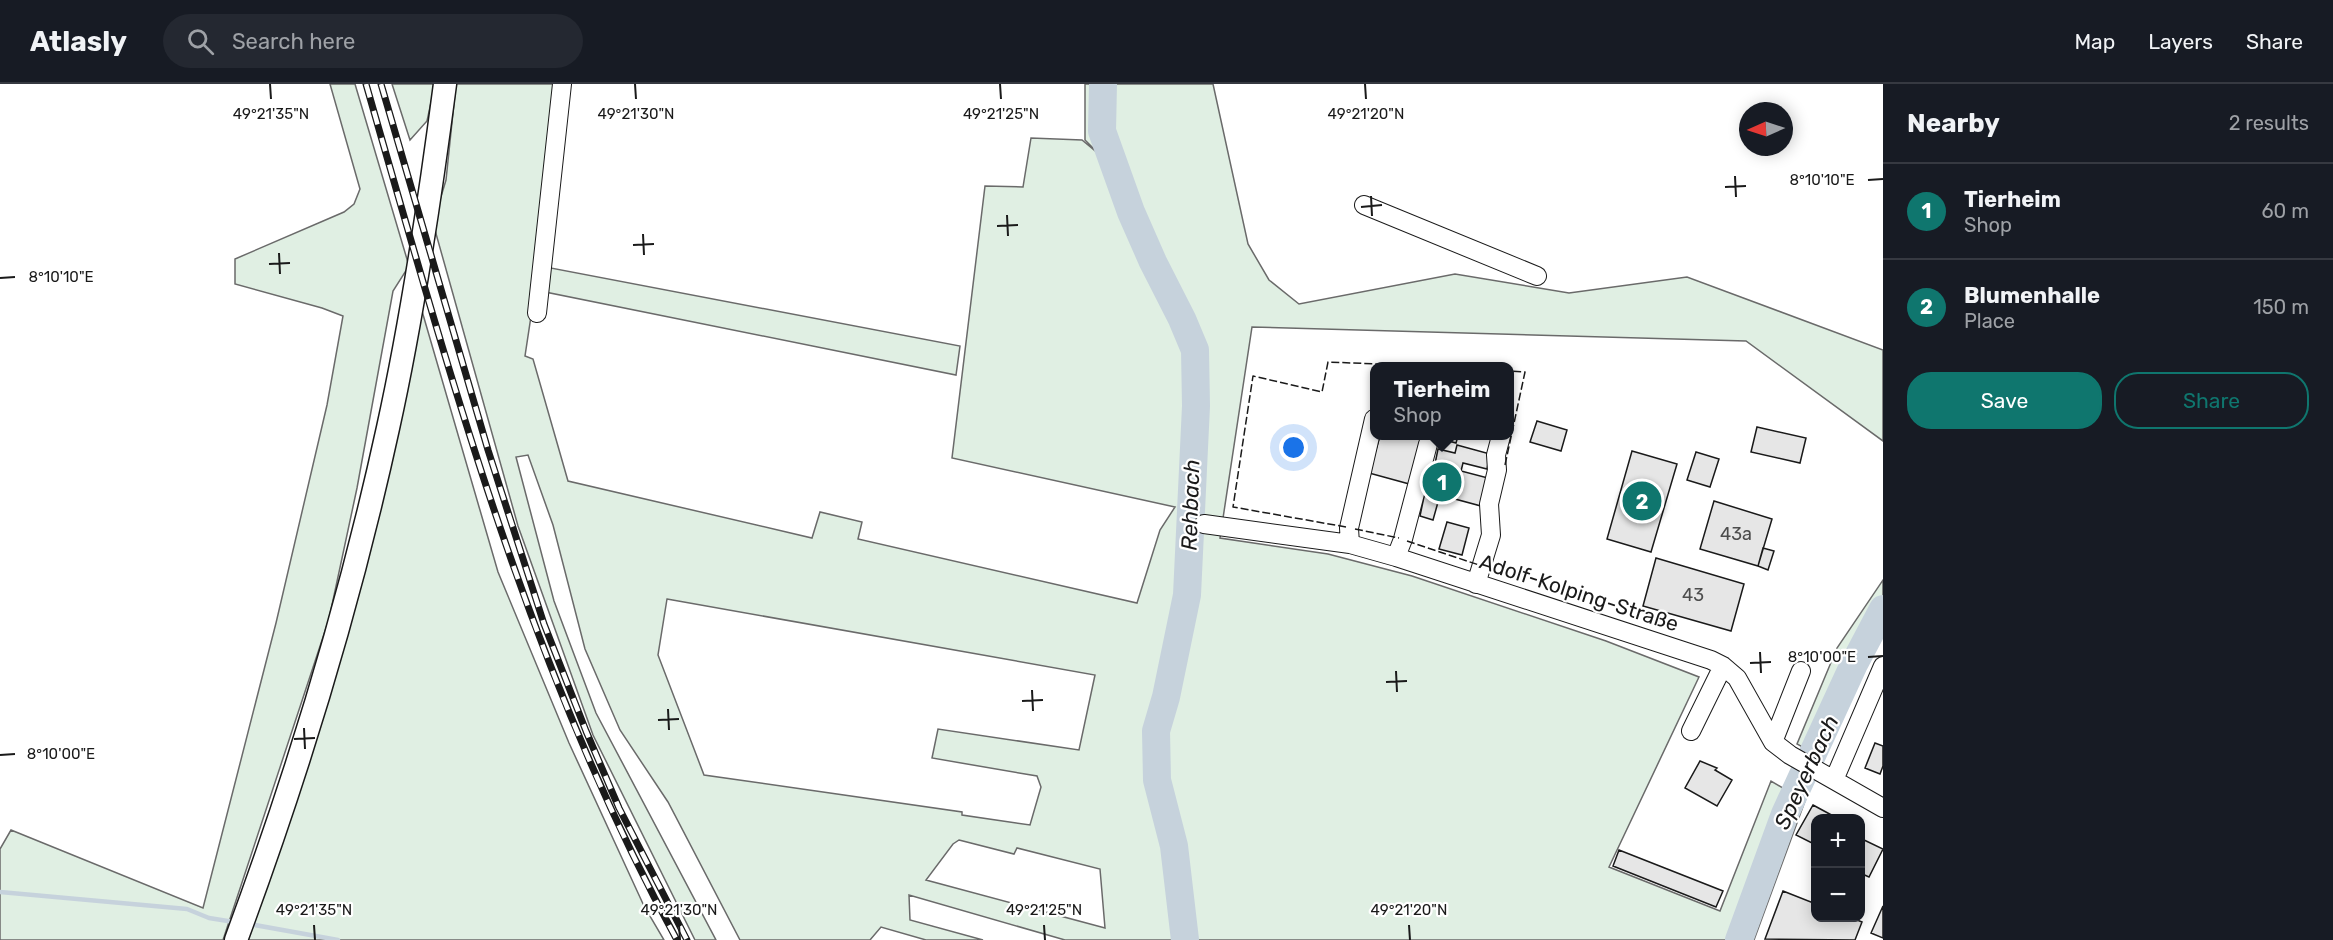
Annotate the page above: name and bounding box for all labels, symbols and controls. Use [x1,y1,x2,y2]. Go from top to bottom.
search box [163,14,583,68]
text: Atlasly [30,25,127,58]
icon: search [184,25,217,58]
text: Search here [232,28,355,55]
text: Map [2074,29,2115,54]
text: Layers [2148,29,2213,54]
text: Share [2246,29,2303,54]
north arrow [1739,102,1793,156]
text: 49°21'35"N [233,105,309,123]
text: 49°21'30"N [598,105,674,123]
text: 49°21'25"N [963,105,1039,123]
text: 49°21'20"N [1328,105,1404,123]
text: Nearby [1907,108,2000,139]
text: 2 results [2229,111,2309,135]
text: 8°10'10"E [1789,171,1855,189]
text: Tierheim [1964,186,2061,213]
text: 1 [1922,199,1931,223]
text: 60 m [2262,199,2309,223]
text: Shop [1964,213,2012,237]
text: 8°10'10"E [28,268,94,286]
text: Blumenhalle [1964,282,2100,309]
text: 2 [1920,295,1933,319]
text: 150 m [2253,295,2309,319]
text: Place [1964,309,2015,333]
popup [1370,362,1514,440]
button: Save [1907,372,2102,429]
button: Share [2114,372,2309,429]
text: Tierheim [1394,376,1490,403]
text: Shop [1394,403,1442,427]
your location [1279,433,1308,462]
water label: Rehbach [1175,459,1206,551]
pin: 1 [1422,460,1462,504]
pin: 2 [1622,478,1662,524]
house number: 43a [1720,523,1752,545]
street label: Adolf-Kolping-Straße [1477,549,1682,637]
house number: 43 [1682,584,1704,606]
text: 8°10'00"E [1788,648,1856,666]
water label: Speyerbach [1768,711,1845,833]
text: 8°10'00"E [27,745,95,763]
map controls [1811,814,1865,922]
button: + [1811,814,1865,868]
button: − [1811,868,1865,922]
text: 49°21'35"N [276,901,352,919]
text: 49°21'30"N [641,901,717,919]
text: 49°21'25"N [1006,901,1082,919]
text: 49°21'20"N [1371,901,1447,919]

